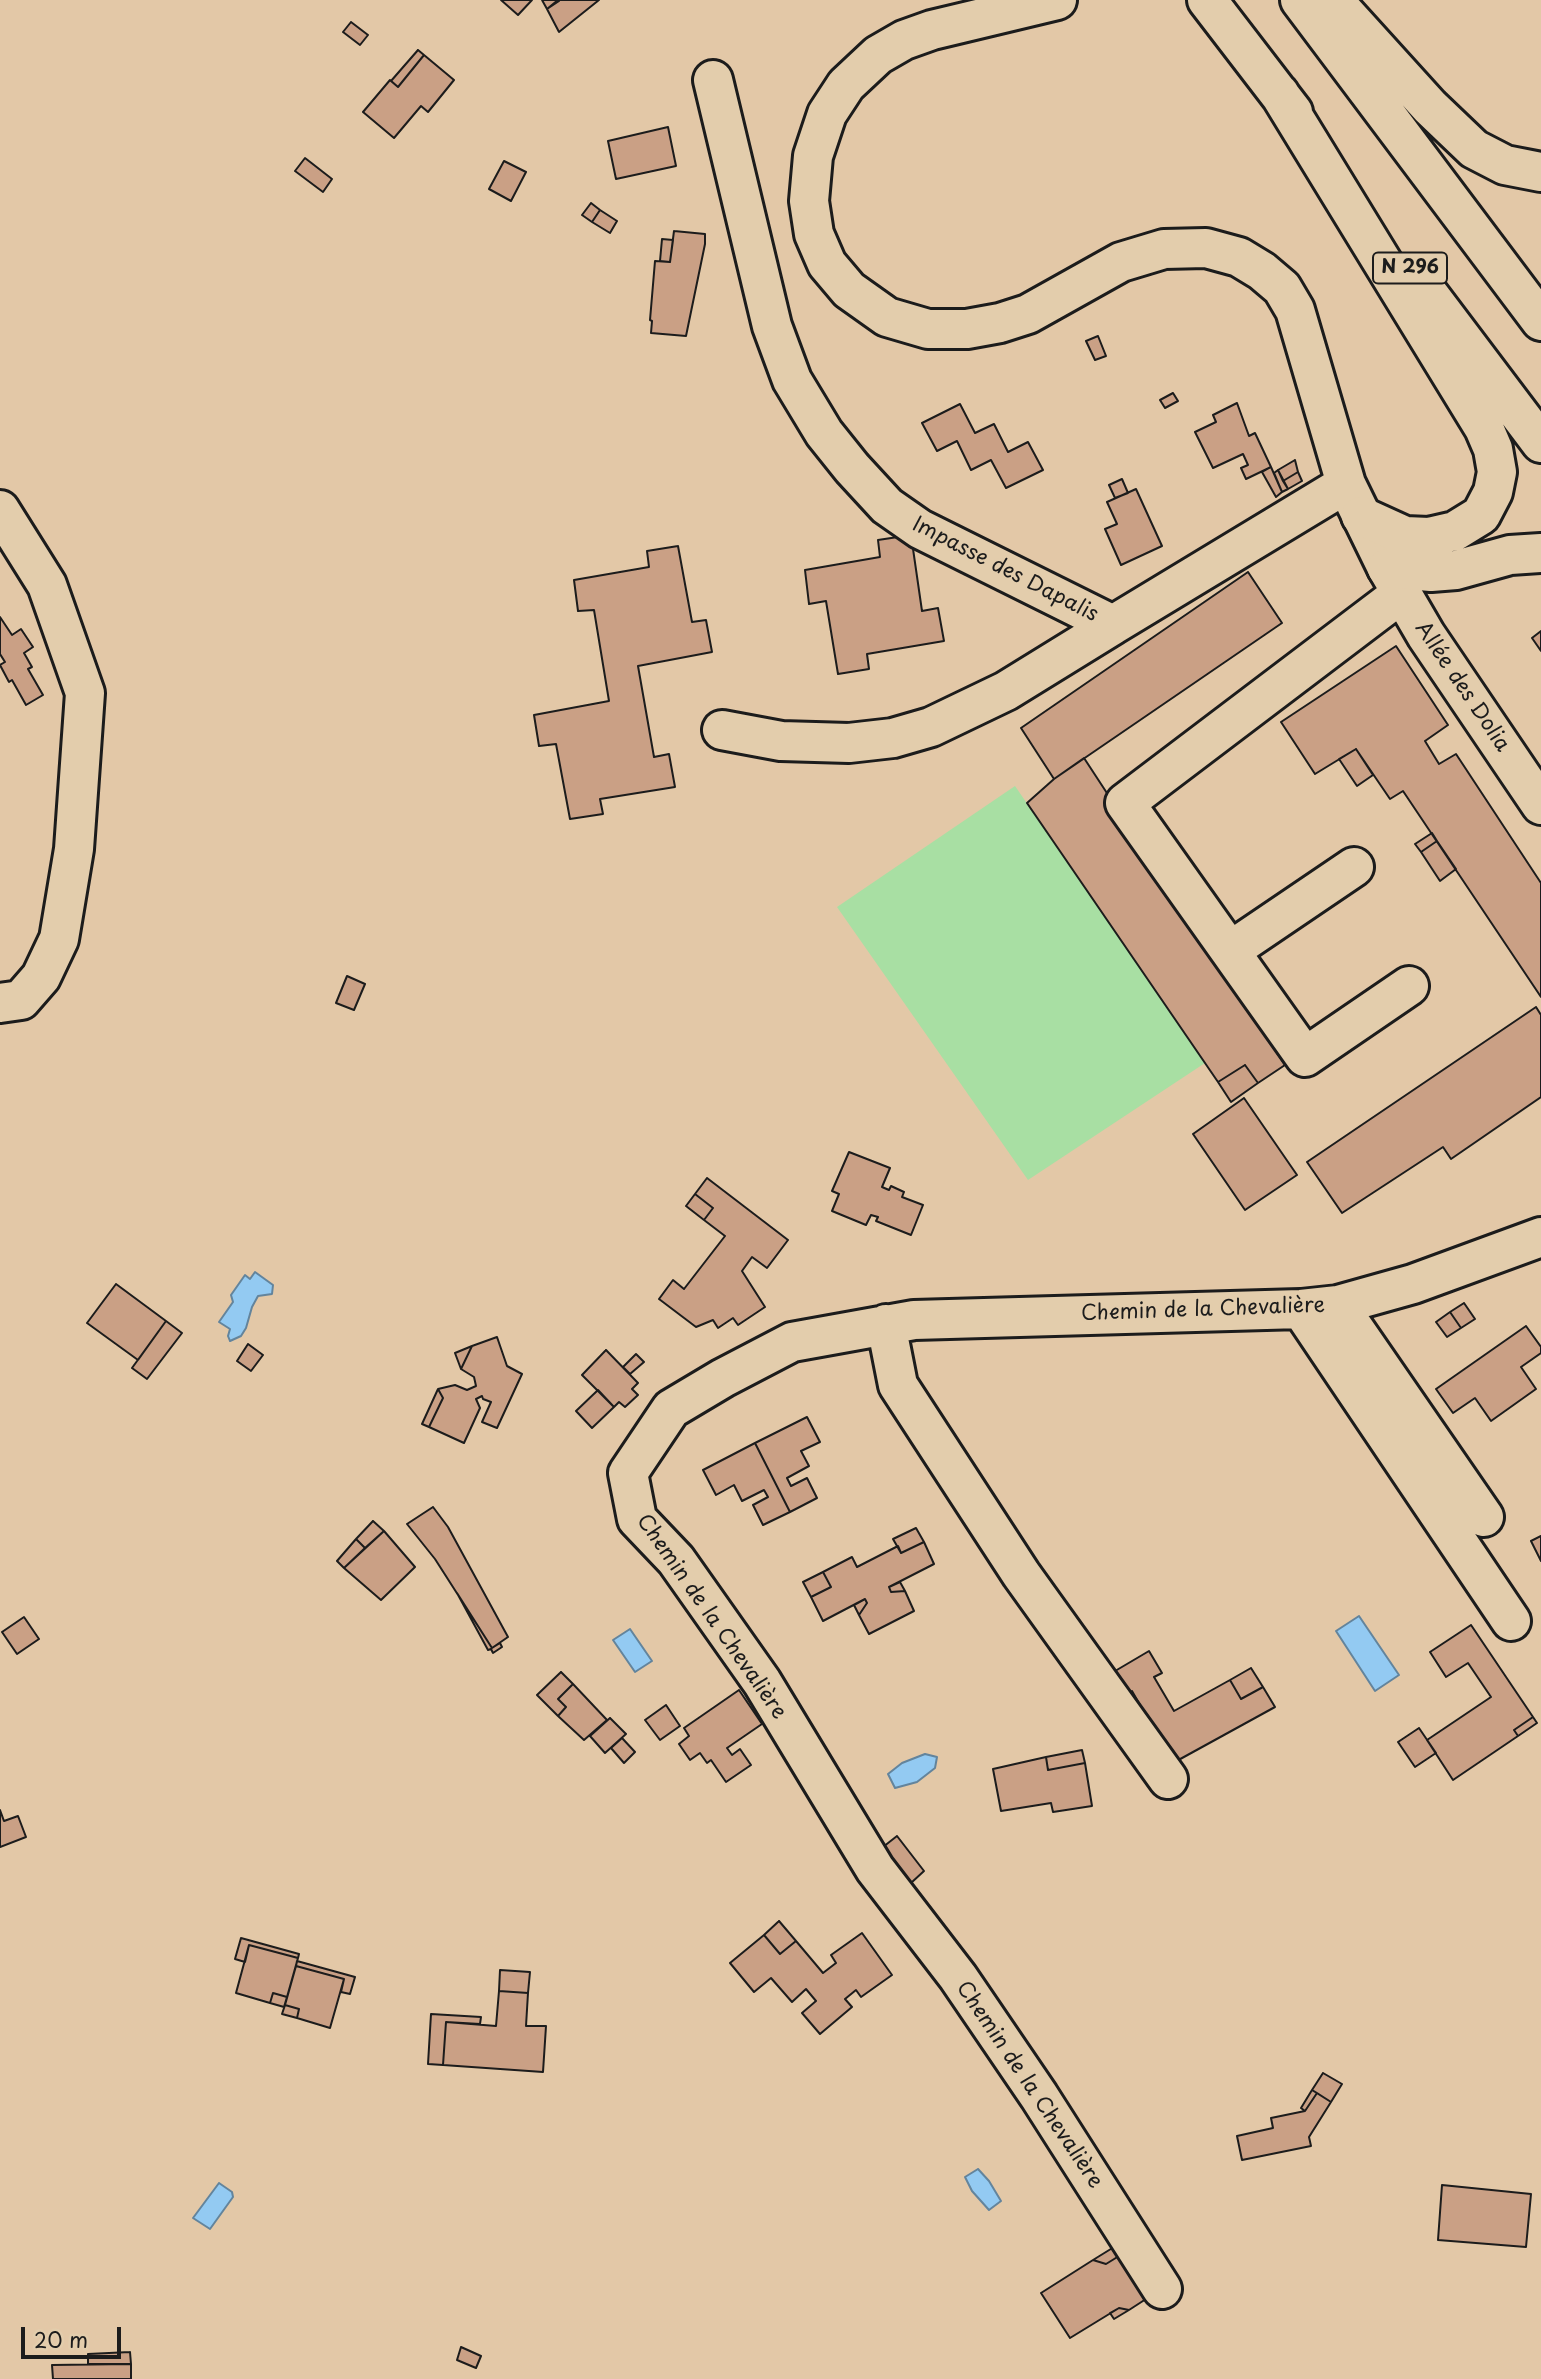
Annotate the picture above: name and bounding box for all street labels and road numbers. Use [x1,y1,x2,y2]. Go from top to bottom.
road number: N 296 [1373,252,1447,284]
street label: Impasse des Dapalis [908,512,1102,628]
street label: Allée des Dolia [1409,617,1515,757]
street label: Chemin de la Chevalière [1081,1293,1325,1327]
street label: Chemin de la Chevalière [631,1510,791,1724]
street label: Chemin de la Chevalière [950,1977,1108,2193]

